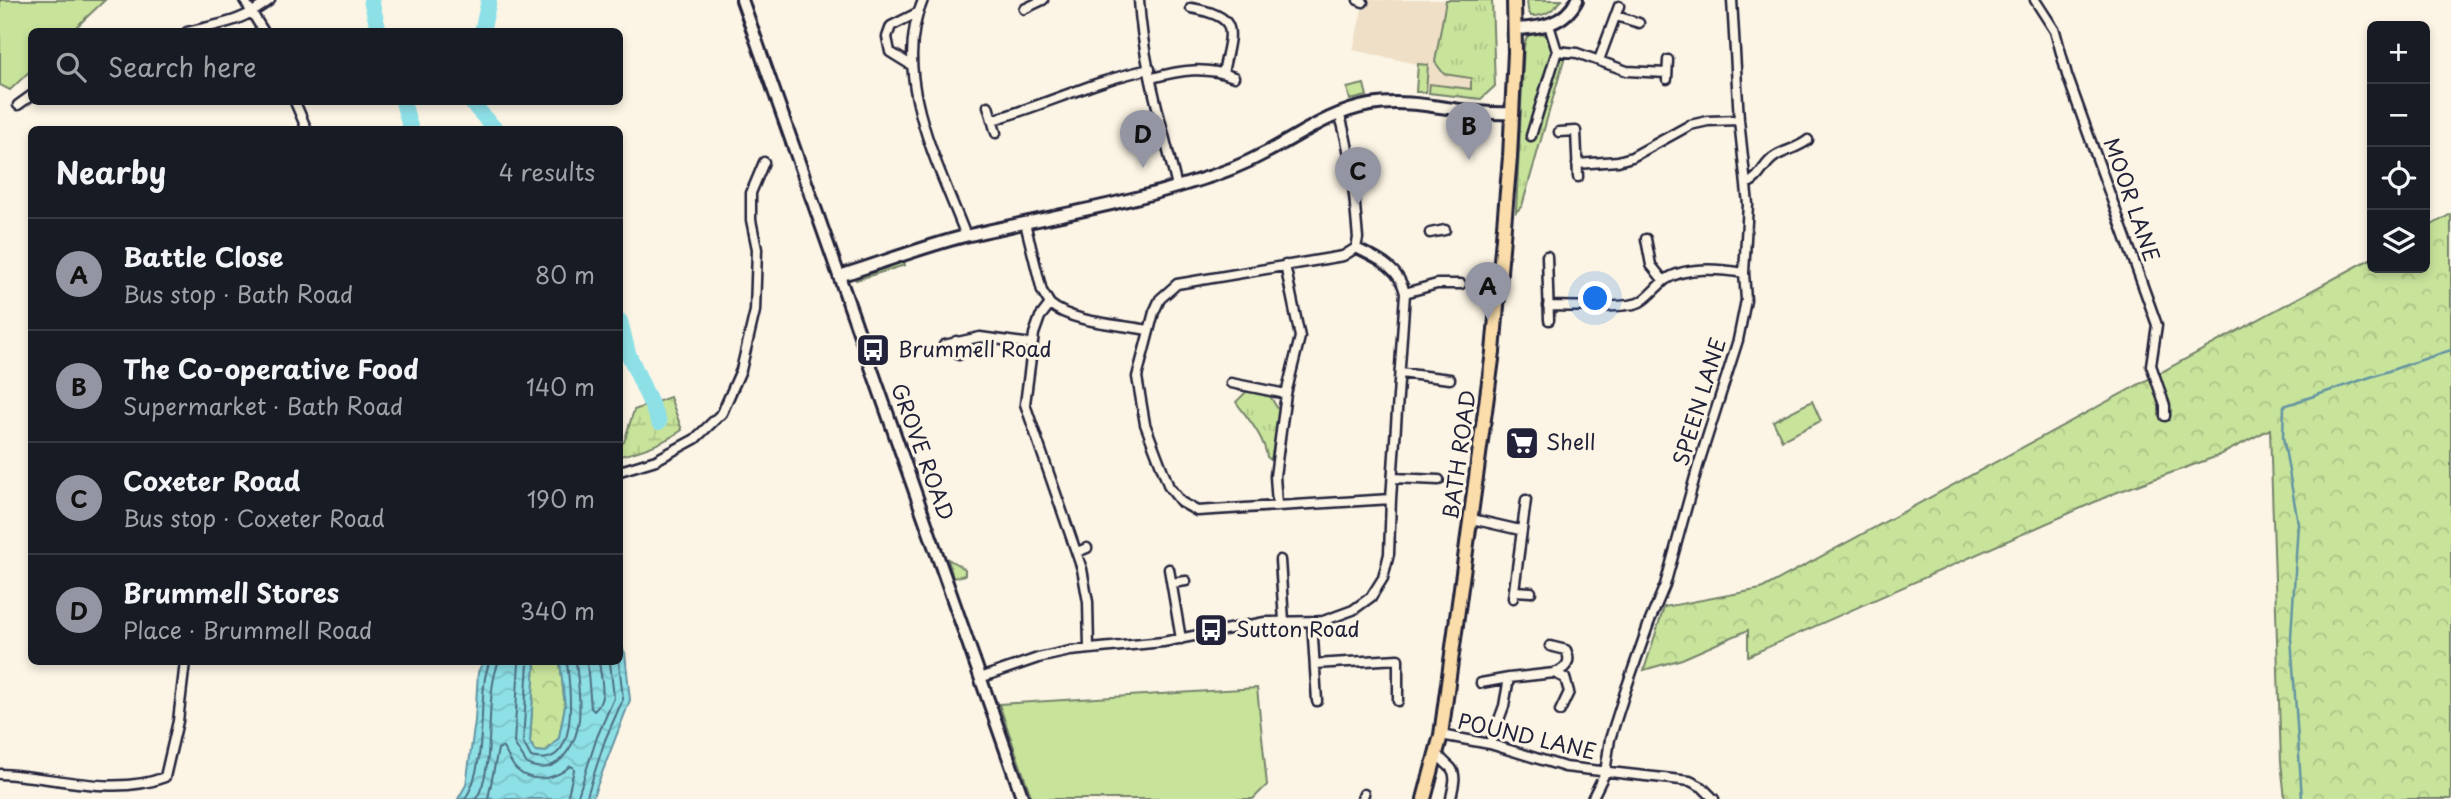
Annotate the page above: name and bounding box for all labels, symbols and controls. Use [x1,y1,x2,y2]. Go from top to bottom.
map controls [2367,21,2430,273]
button: + [2367,21,2430,84]
search box [28,28,623,105]
text: Search here [108,47,257,86]
icon: search [52,48,90,86]
button: − [2367,84,2430,147]
pin: B [1446,102,1492,160]
pin: D [1120,110,1166,168]
street label: MOOR LANE [2097,133,2169,266]
pin: C [1335,147,1381,205]
button: locate [2367,147,2430,210]
text: Nearby [56,149,166,194]
text: 4 results [499,154,595,189]
button: layers [2367,210,2430,273]
text: Battle Close [123,237,283,276]
text: A [70,257,88,292]
text: 80 m [535,257,595,292]
pin: A [1465,262,1511,320]
text: Bus stop · Bath Road [123,276,353,311]
your location [1578,281,1612,315]
bus stop icon: Brummell Road [854,331,892,369]
place label: Brummell Road [898,332,1052,364]
street label: SPEEN LANE [1663,333,1733,470]
text: The Co-operative Food [123,349,419,388]
text: B [71,369,87,404]
text: 140 m [526,369,595,404]
street label: GROVE ROAD [884,378,964,524]
text: Supermarket · Bath Road [123,388,403,423]
street label: BATH ROAD [1433,388,1483,521]
supermarket icon: Shell [1503,424,1541,462]
place label: Shell [1546,425,1595,457]
text: Coxeter Road [123,461,301,500]
text: C [70,481,88,516]
text: 190 m [527,481,595,516]
text: Bus stop · Coxeter Road [123,500,385,535]
text: Brummell Stores [123,573,339,612]
text: D [70,593,88,628]
text: 340 m [520,593,595,628]
bus stop icon: Sutton Road [1192,611,1230,649]
text: Place · Brummell Road [123,612,372,647]
place label: Sutton Road [1236,612,1360,644]
street label: POUND LANE [1455,704,1600,767]

